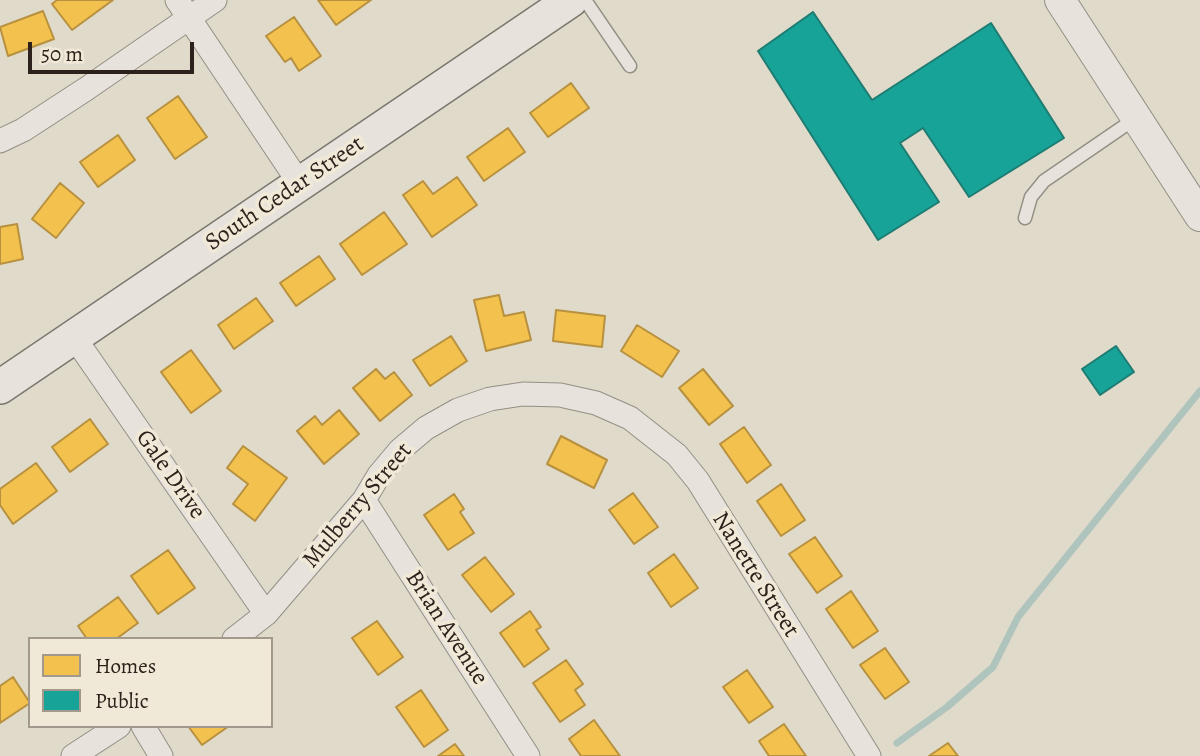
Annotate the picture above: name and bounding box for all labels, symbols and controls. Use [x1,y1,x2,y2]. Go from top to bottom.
scale bar [32,28,198,72]
text: 50 m [41,40,83,68]
street label: South Cedar Street [200,130,370,258]
street label: Gale Drive [129,425,211,525]
street label: Mulberry Street [297,437,419,575]
street label: Nanette Street [705,507,805,643]
street label: Brian Avenue [398,565,494,691]
legend [28,637,273,728]
text: Homes [95,652,156,680]
text: Public [95,687,149,715]

